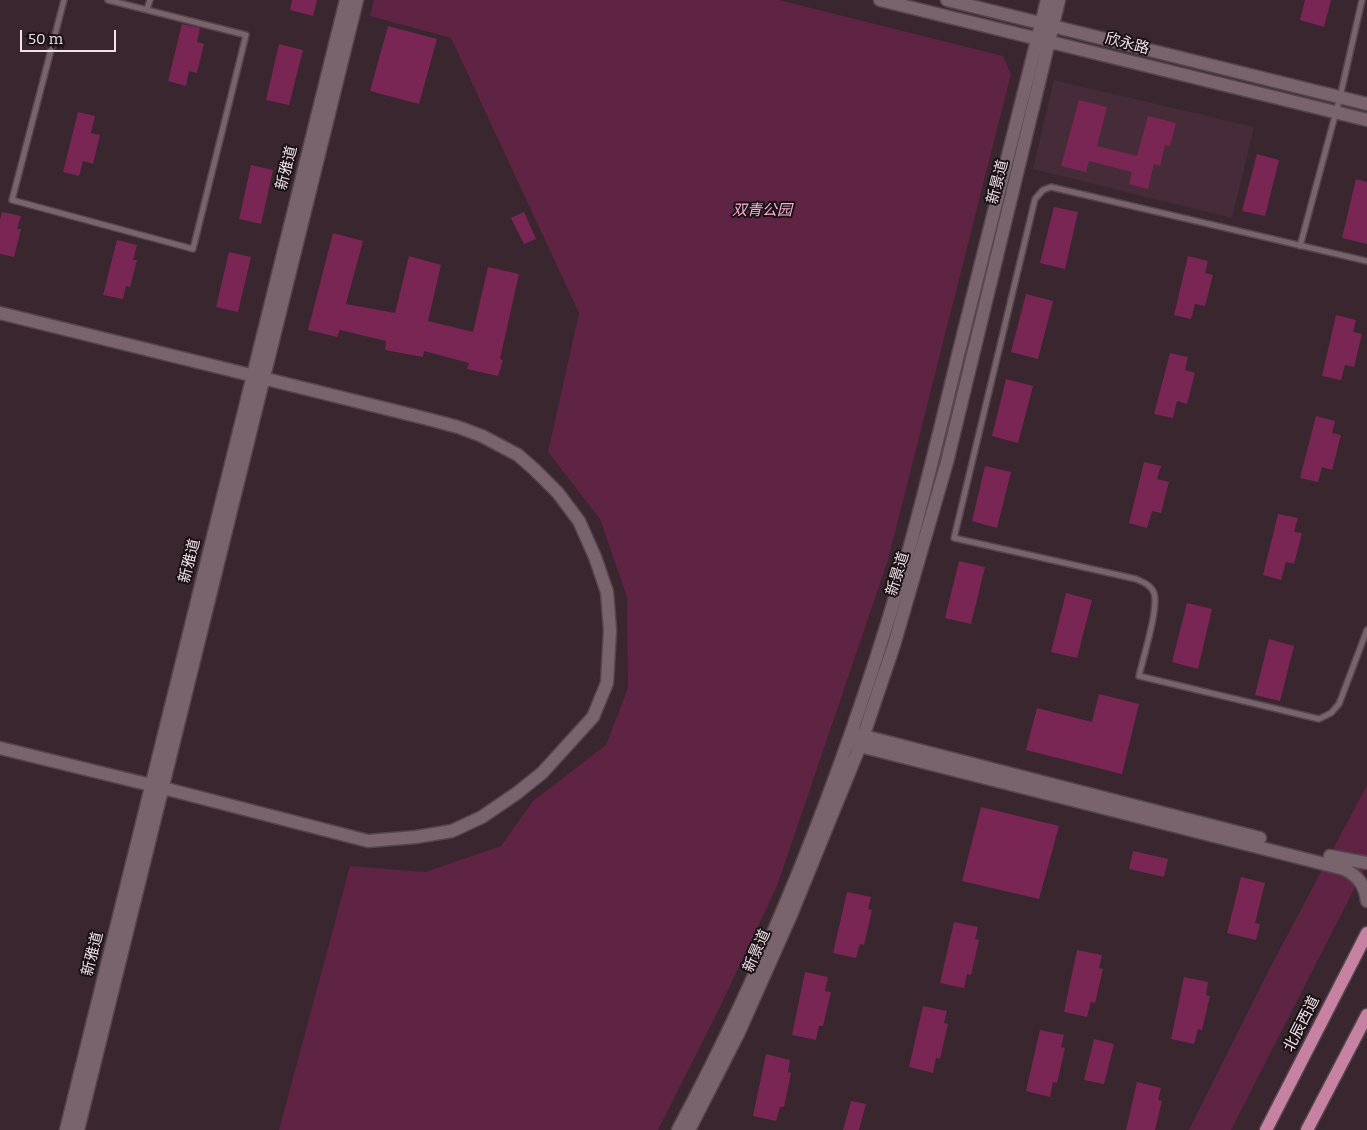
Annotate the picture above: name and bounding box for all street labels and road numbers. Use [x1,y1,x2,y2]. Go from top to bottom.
street label: 欣永路 [1103,30,1151,58]
street label: 新雅道 [273,144,301,192]
street label: 新景道 [984,158,1012,206]
street label: 新雅道 [176,537,204,585]
street label: 新景道 [883,550,913,598]
street label: 新景道 [740,927,774,975]
street label: 新雅道 [79,930,107,978]
street label: 北辰西道 [1280,993,1324,1055]

